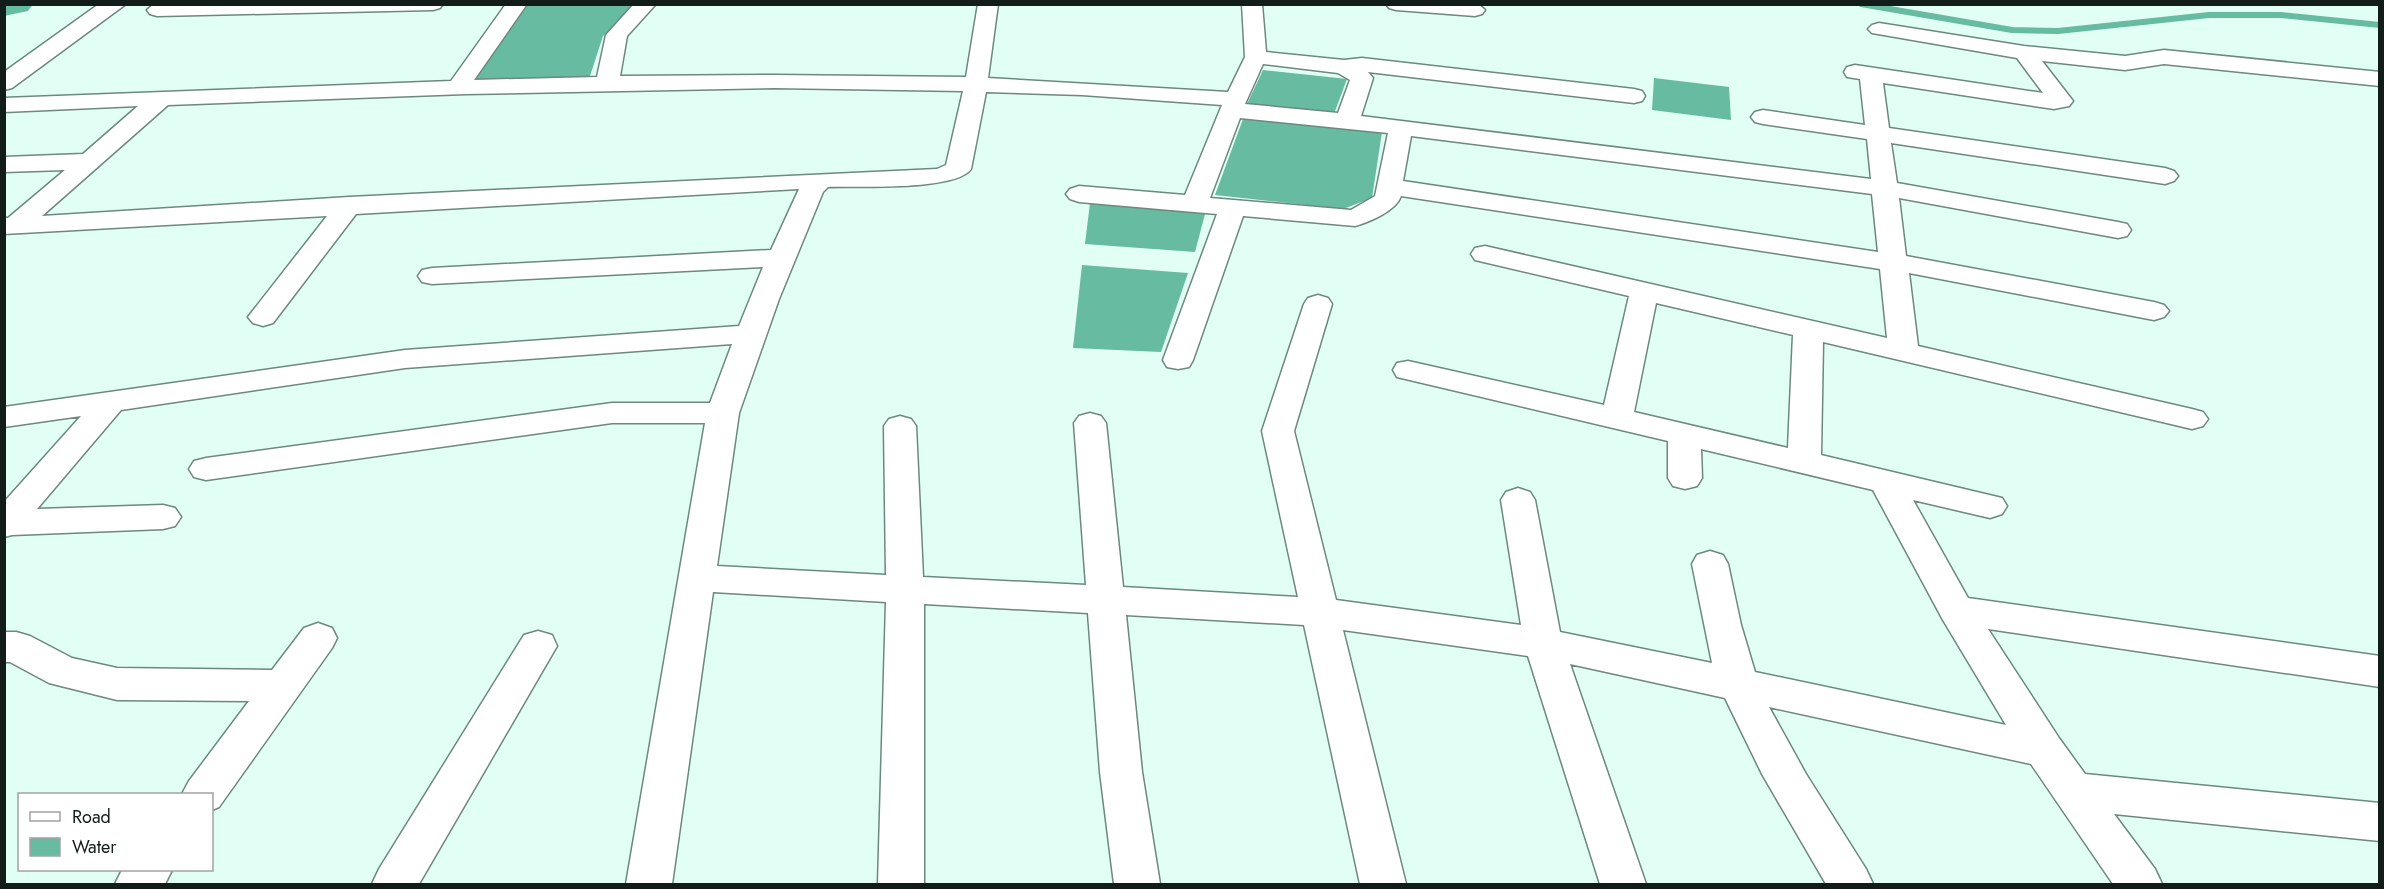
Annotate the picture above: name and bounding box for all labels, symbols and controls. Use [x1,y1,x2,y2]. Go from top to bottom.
legend [18,793,213,871]
text: Road [72,804,111,830]
text: Water [72,834,117,860]

